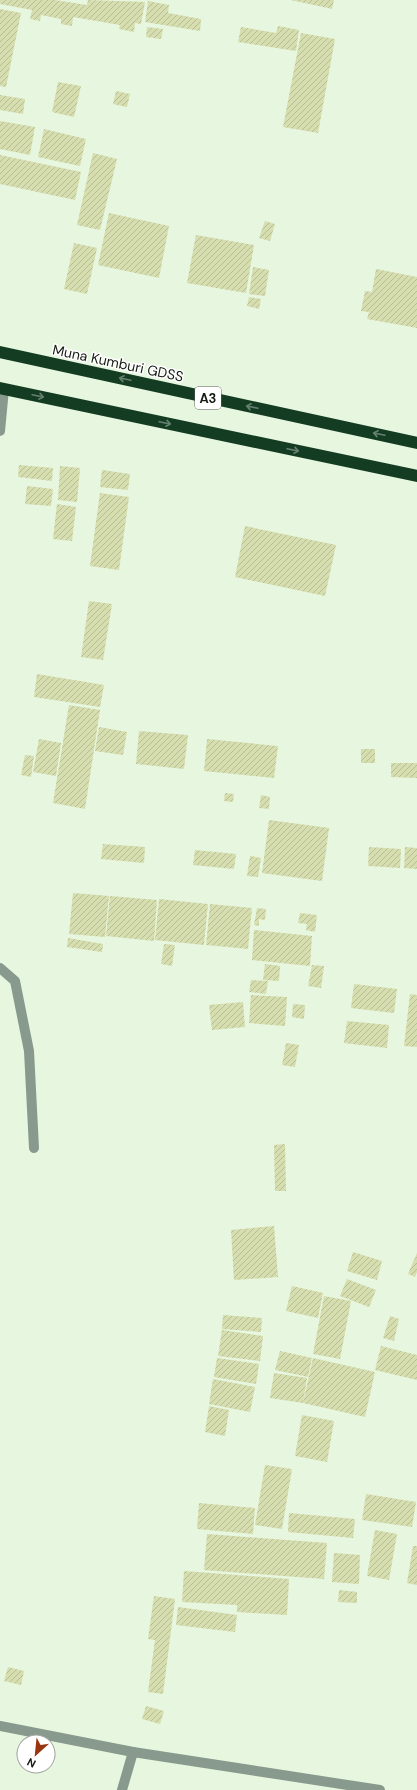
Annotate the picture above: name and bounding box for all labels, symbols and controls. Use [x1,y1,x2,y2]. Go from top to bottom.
street label: Muna Kumburi GDSS [51,340,185,386]
one-way arrow [119,375,132,383]
road number: A3 [195,387,221,409]
one-way arrow [31,392,44,400]
one-way arrow [246,402,259,410]
one-way arrow [159,419,172,427]
one-way arrow [373,430,386,438]
one-way arrow [286,446,299,454]
north arrow [16,1734,56,1774]
text: N [25,1755,38,1771]

